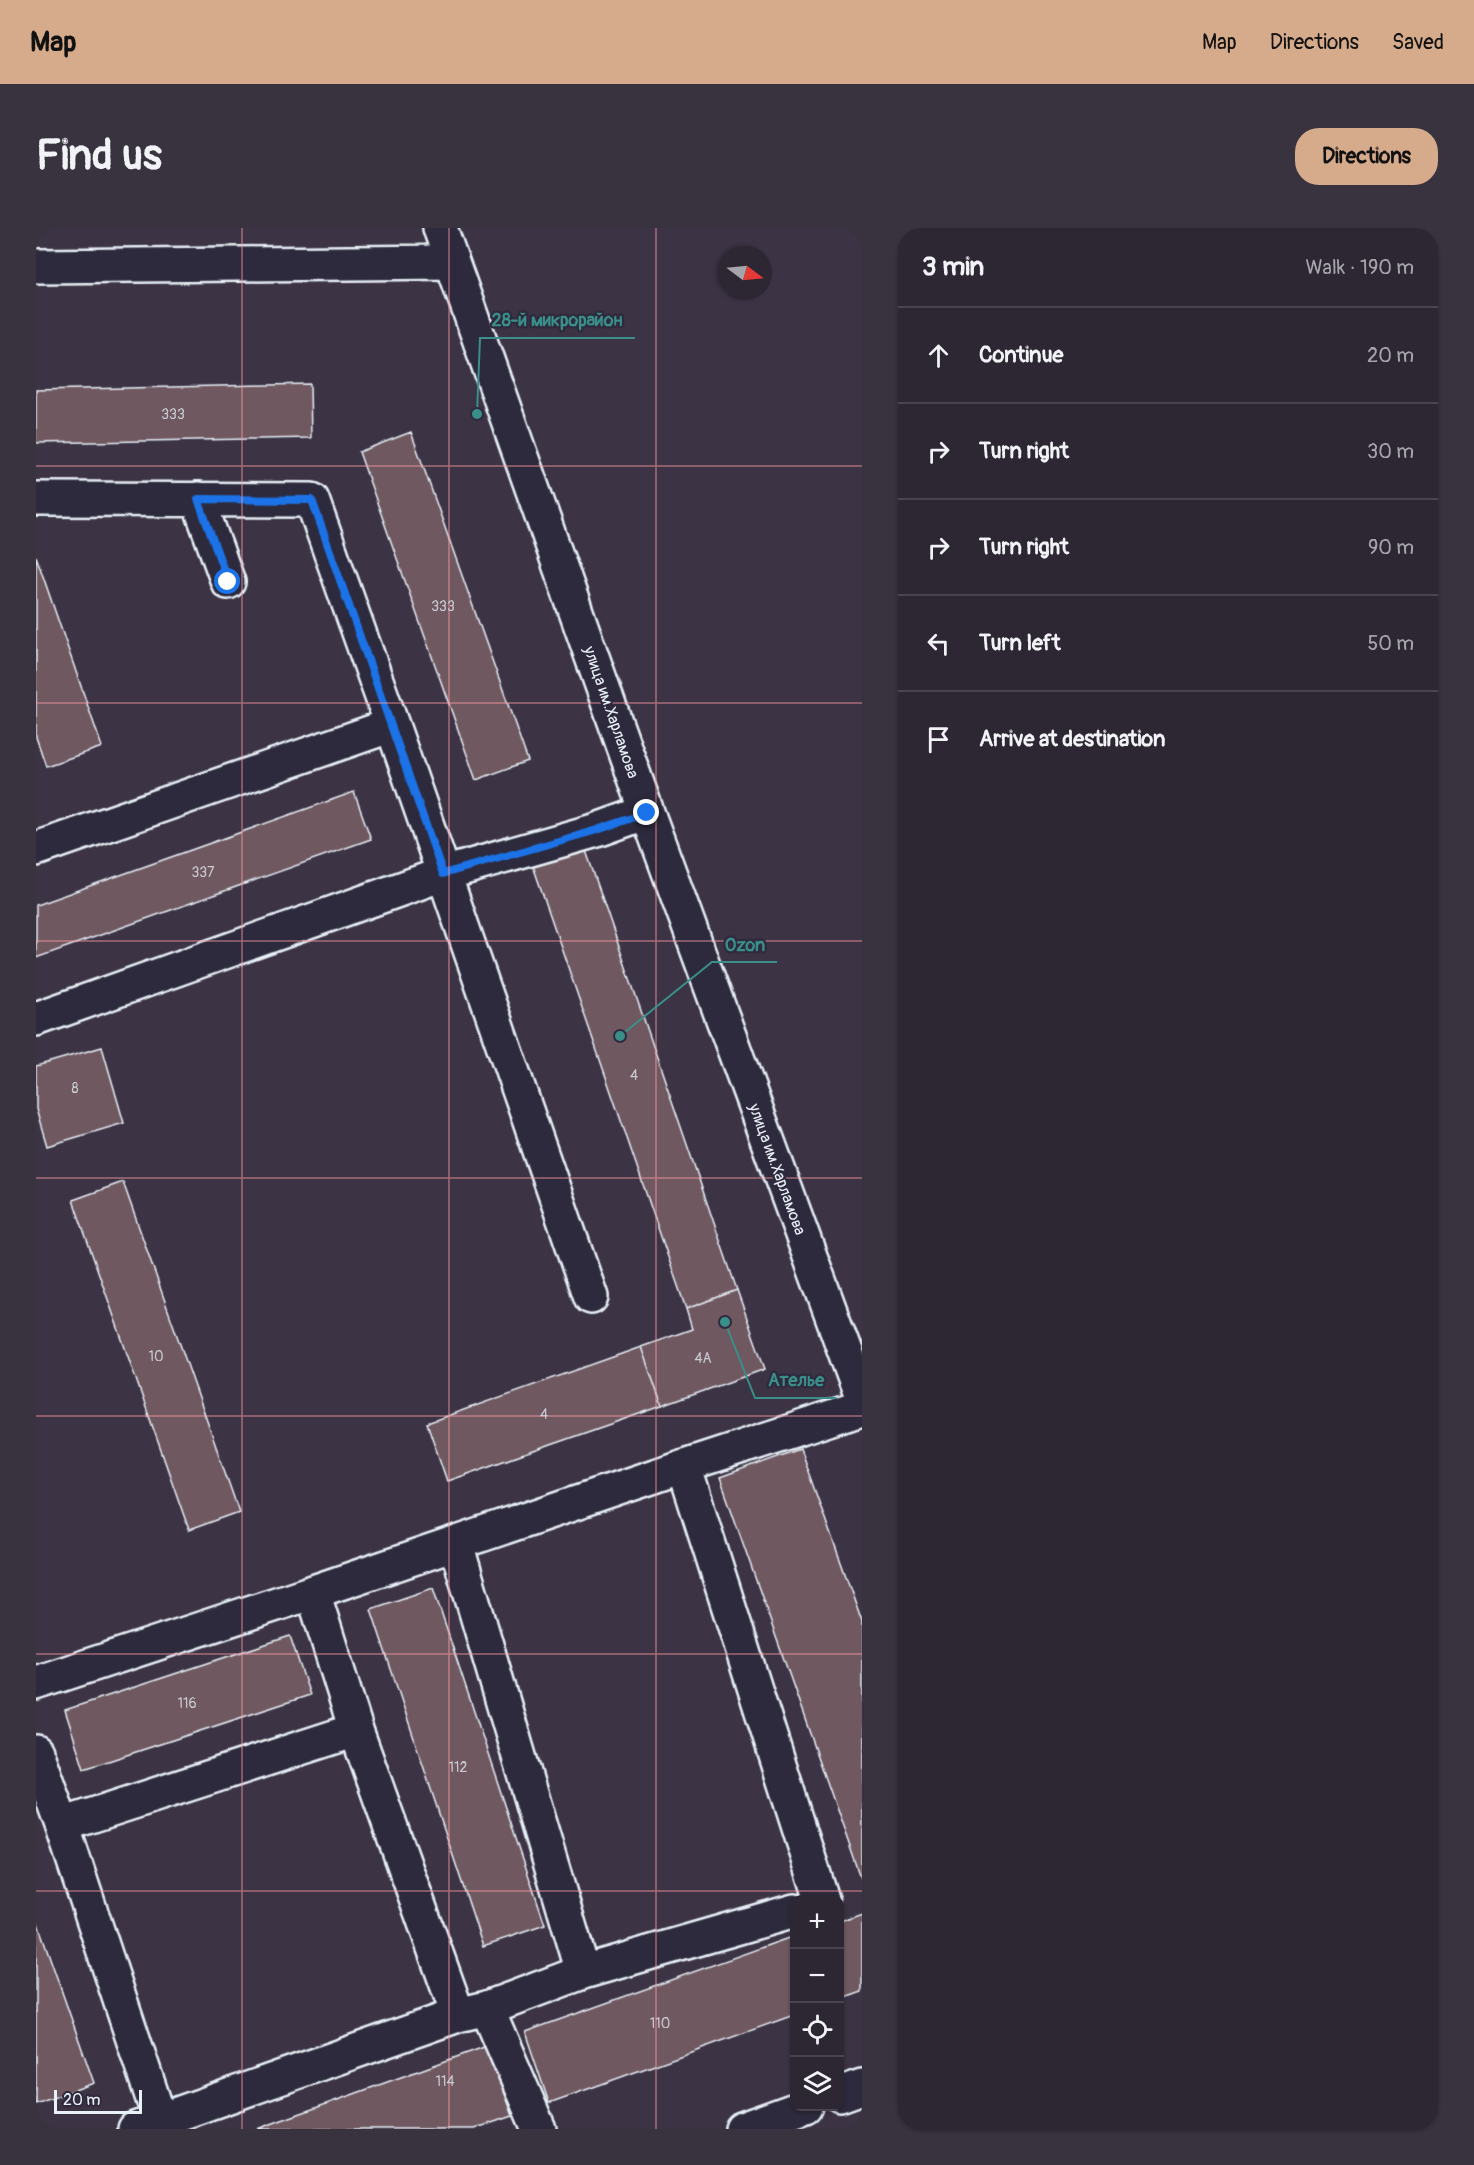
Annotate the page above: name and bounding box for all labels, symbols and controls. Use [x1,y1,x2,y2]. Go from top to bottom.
text: Map [30,25,76,60]
text: Map [1202,29,1237,56]
text: Directions [1270,29,1359,56]
text: Saved [1392,29,1444,56]
button: Directions [1295,128,1438,185]
text: Find us [36,130,162,182]
north arrow [718,246,772,300]
text: 3 min [922,251,984,283]
text: Walk · 190 m [1306,255,1414,280]
callout: 28-й микрорайон [480,302,635,338]
text: 28-й микрорайон [492,309,622,332]
icon: ahead [922,339,955,372]
text: Continue [979,341,1063,369]
text: 20 m [1367,343,1414,368]
house number: 333 [161,406,185,423]
icon: right [922,435,955,468]
text: Turn right [979,437,1069,465]
text: 30 m [1367,439,1414,464]
icon: right [922,531,955,564]
text: Turn right [979,533,1069,561]
text: 90 m [1368,535,1414,560]
route start [214,568,240,594]
house number: 333 [431,598,455,615]
icon: left [922,627,955,660]
text: Turn left [979,629,1061,657]
text: 50 m [1367,631,1414,656]
street label: улица им.Харламова [579,643,643,781]
icon: arrive [922,723,955,756]
text: Arrive at destination [979,725,1165,753]
route end [633,799,659,825]
house number: 337 [191,864,215,881]
callout: Ozon [712,926,777,962]
text: Ozon [725,934,765,957]
house number: 4 [630,1067,638,1084]
house number: 8 [71,1080,79,1097]
street label: улица им.Харламова [744,1100,810,1238]
house number: 10 [148,1348,164,1365]
house number: 4А [694,1350,712,1367]
callout: Ателье [755,1362,836,1398]
text: Ателье [768,1369,825,1392]
house number: 4 [540,1406,548,1423]
house number: 116 [177,1695,197,1712]
house number: 112 [449,1759,468,1776]
map controls [790,1895,844,2111]
button: + [790,1895,844,1949]
button: − [790,1949,844,2003]
button: locate [790,2003,844,2057]
house number: 110 [650,2015,670,2032]
button: layers [790,2057,844,2111]
house number: 114 [435,2073,455,2090]
scale bar [54,2087,142,2114]
text: 20 m [63,2090,101,2110]

